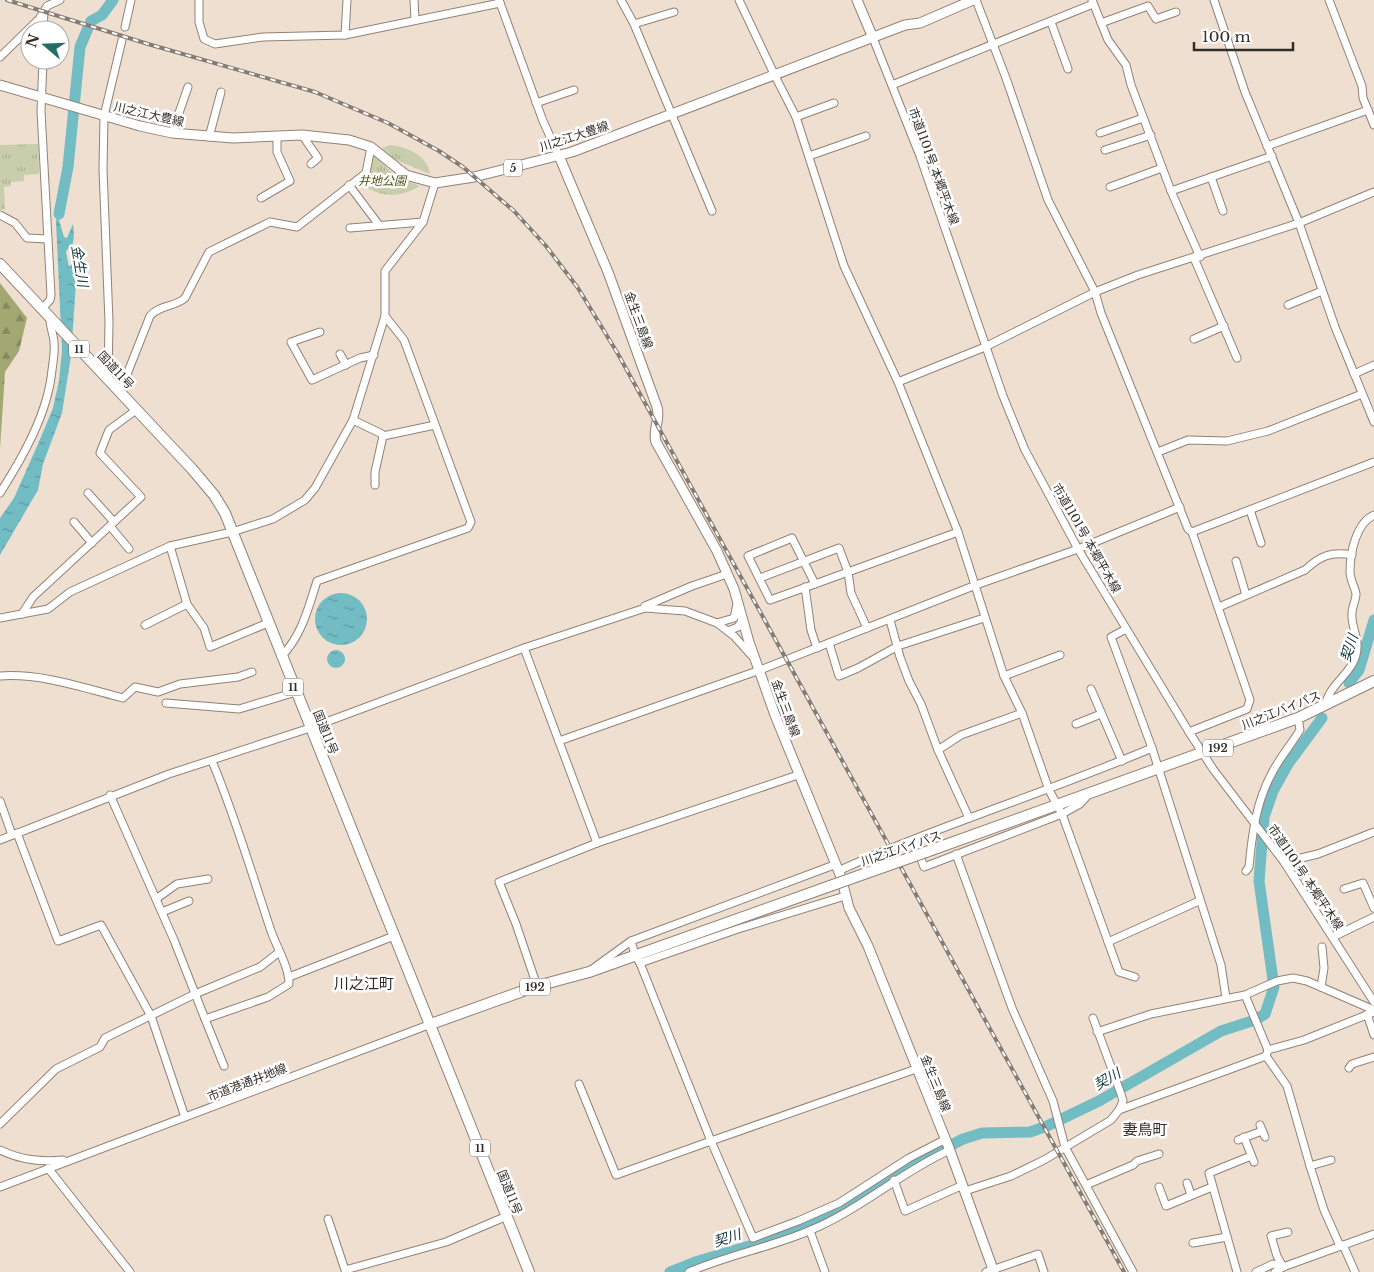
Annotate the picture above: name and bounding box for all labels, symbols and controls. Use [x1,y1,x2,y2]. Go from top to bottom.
north arrow [20,20,70,70]
scale bar [1194,20,1293,52]
text: 100 m [1202,27,1251,46]
text: N [22,32,43,50]
street label: 川之江大豊線 [112,99,186,129]
street label: 市道1101号 本郷平木線 [906,105,962,227]
street label: 川之江大豊線 [537,118,611,154]
road number: 5 [504,160,522,177]
park label: 井地公園 [358,173,408,188]
water label: 金生川 [68,244,92,290]
street label: 金生三島線 [622,289,656,351]
road number: 11 [69,340,89,358]
street label: 国道11号 [95,348,137,392]
street label: 市道1101号 本郷平木線 [1049,481,1125,595]
water label: 契川 [1336,630,1363,664]
street label: 金生三島線 [769,677,803,739]
road number: 11 [283,679,303,696]
street label: 川之江バイパス [1239,687,1323,733]
street label: 国道11号 [310,708,342,756]
road number: 192 [1203,740,1233,756]
street label: 市道1101号 本郷平木線 [1265,821,1347,933]
street label: 川之江バイパス [859,827,943,869]
district label: 川之江町 [334,974,394,993]
road number: 192 [520,979,550,996]
street label: 金生三島線 [918,1052,954,1114]
street label: 市道港通井地線 [205,1060,289,1104]
water label: 契川 [1090,1063,1125,1094]
district label: 妻鳥町 [1122,1120,1168,1139]
road number: 11 [470,1140,490,1156]
street label: 国道11号 [494,1168,526,1216]
water label: 契川 [711,1224,745,1251]

